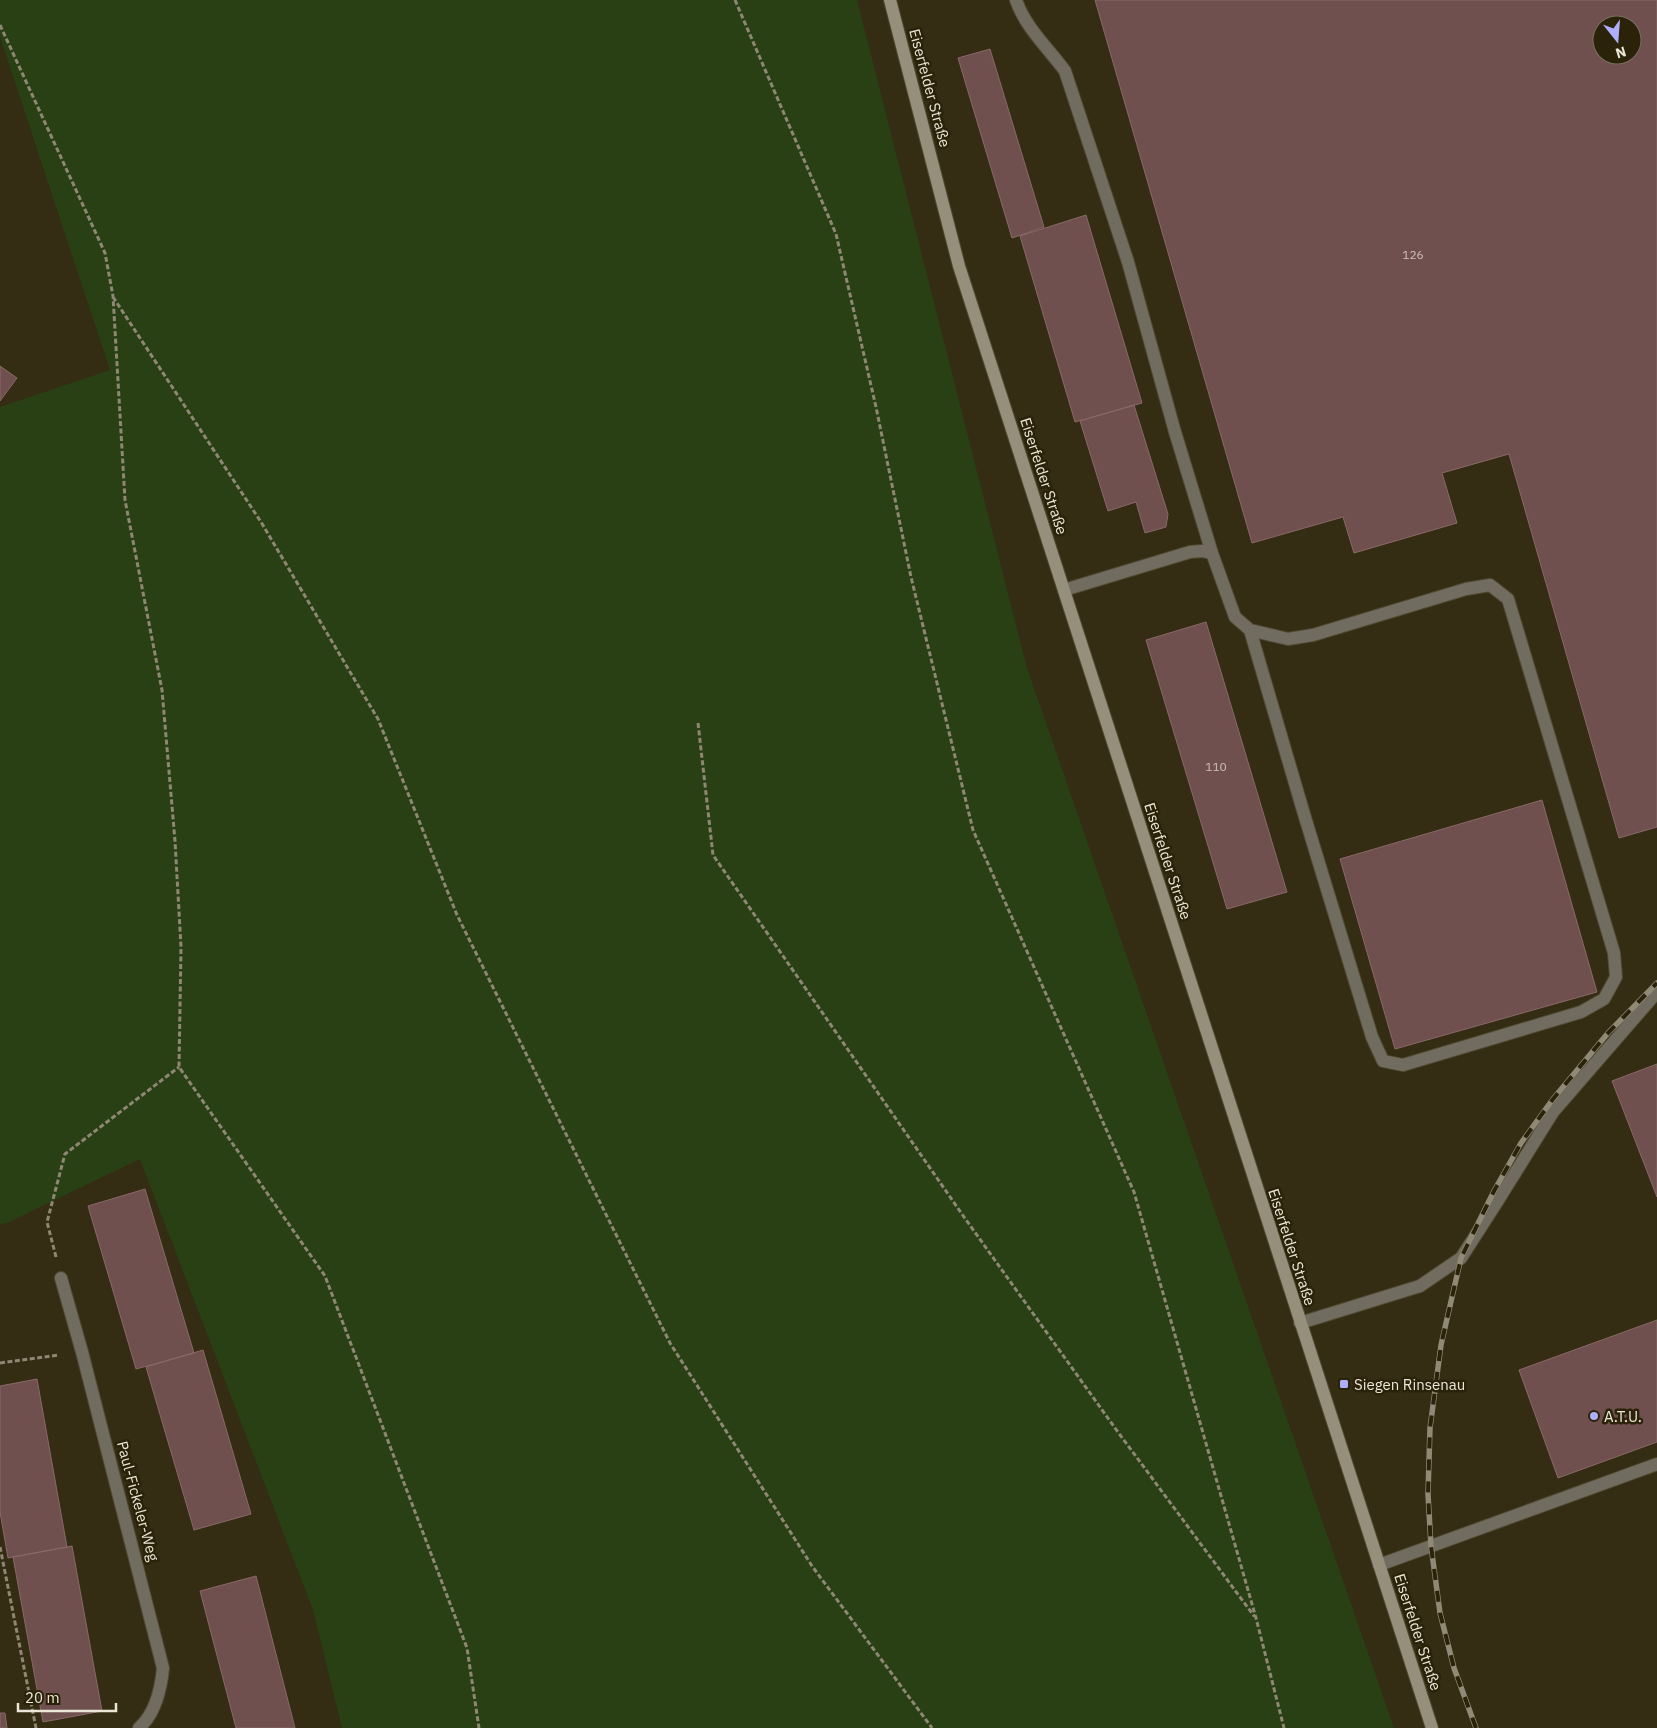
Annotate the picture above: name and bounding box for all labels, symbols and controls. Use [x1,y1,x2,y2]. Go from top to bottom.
north arrow [1592,15,1642,65]
street label: Eiserfelder Straße [905,27,955,149]
text: N [1613,42,1628,63]
house number: 126 [1402,247,1424,262]
street label: Eiserfelder Straße [1016,415,1072,537]
house number: 110 [1205,759,1227,774]
street label: Eiserfelder Straße [1140,800,1196,922]
street label: Eiserfelder Straße [1264,1186,1320,1308]
place label: Siegen Rinsenau [1354,1375,1465,1394]
marker: Siegen Rinsenau [1338,1378,1350,1390]
place label: A.T.U. [1604,1407,1642,1426]
marker: A.T.U. [1588,1410,1600,1422]
street label: Paul-Fickeler-Weg [113,1439,163,1563]
street label: Eiserfelder Straße [1390,1571,1446,1693]
scale bar [18,1680,115,1712]
text: 20 m [25,1688,60,1707]

